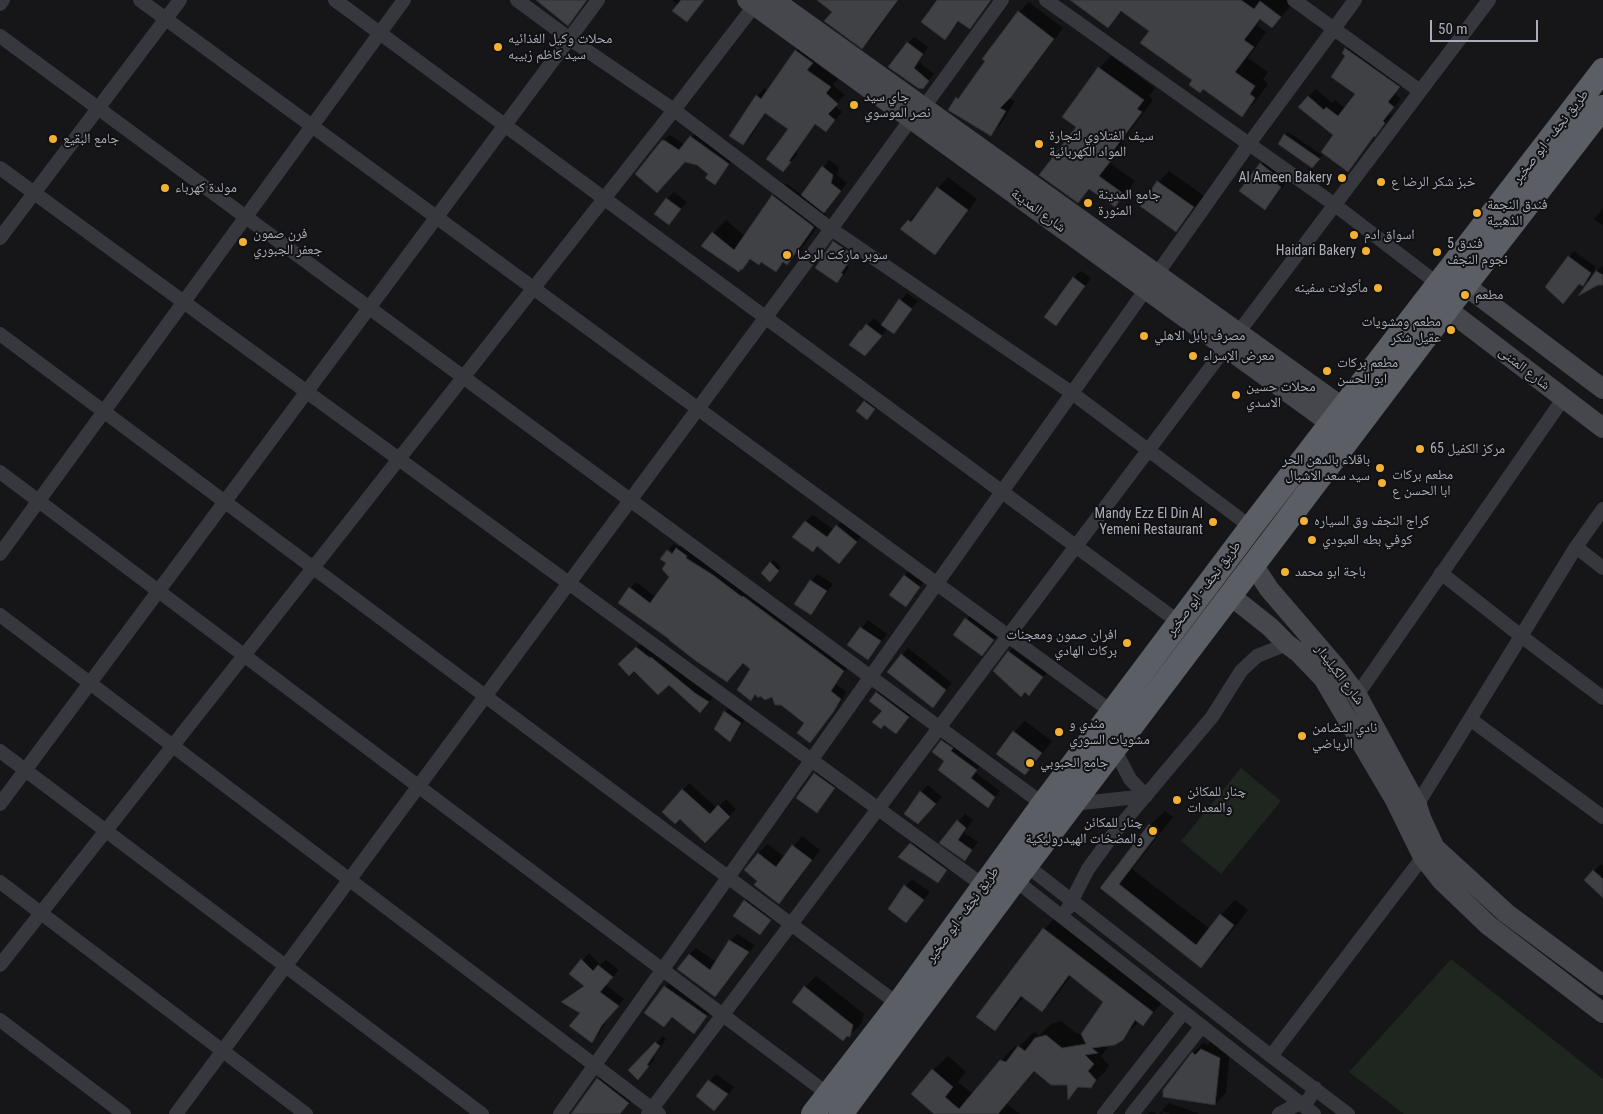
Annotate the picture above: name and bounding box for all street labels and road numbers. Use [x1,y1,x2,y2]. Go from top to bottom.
street label: طريق نجف - ابو صخير [1509,87,1593,187]
street label: شارع المدينة [1007,185,1069,237]
street label: شارع المثنى [1495,344,1553,394]
street label: طريق نجف - ابو صخير [1163,538,1245,640]
street label: شارع الكيليدار [1311,641,1367,709]
street label: طريق نجف - ابو صخير [923,864,1003,966]

